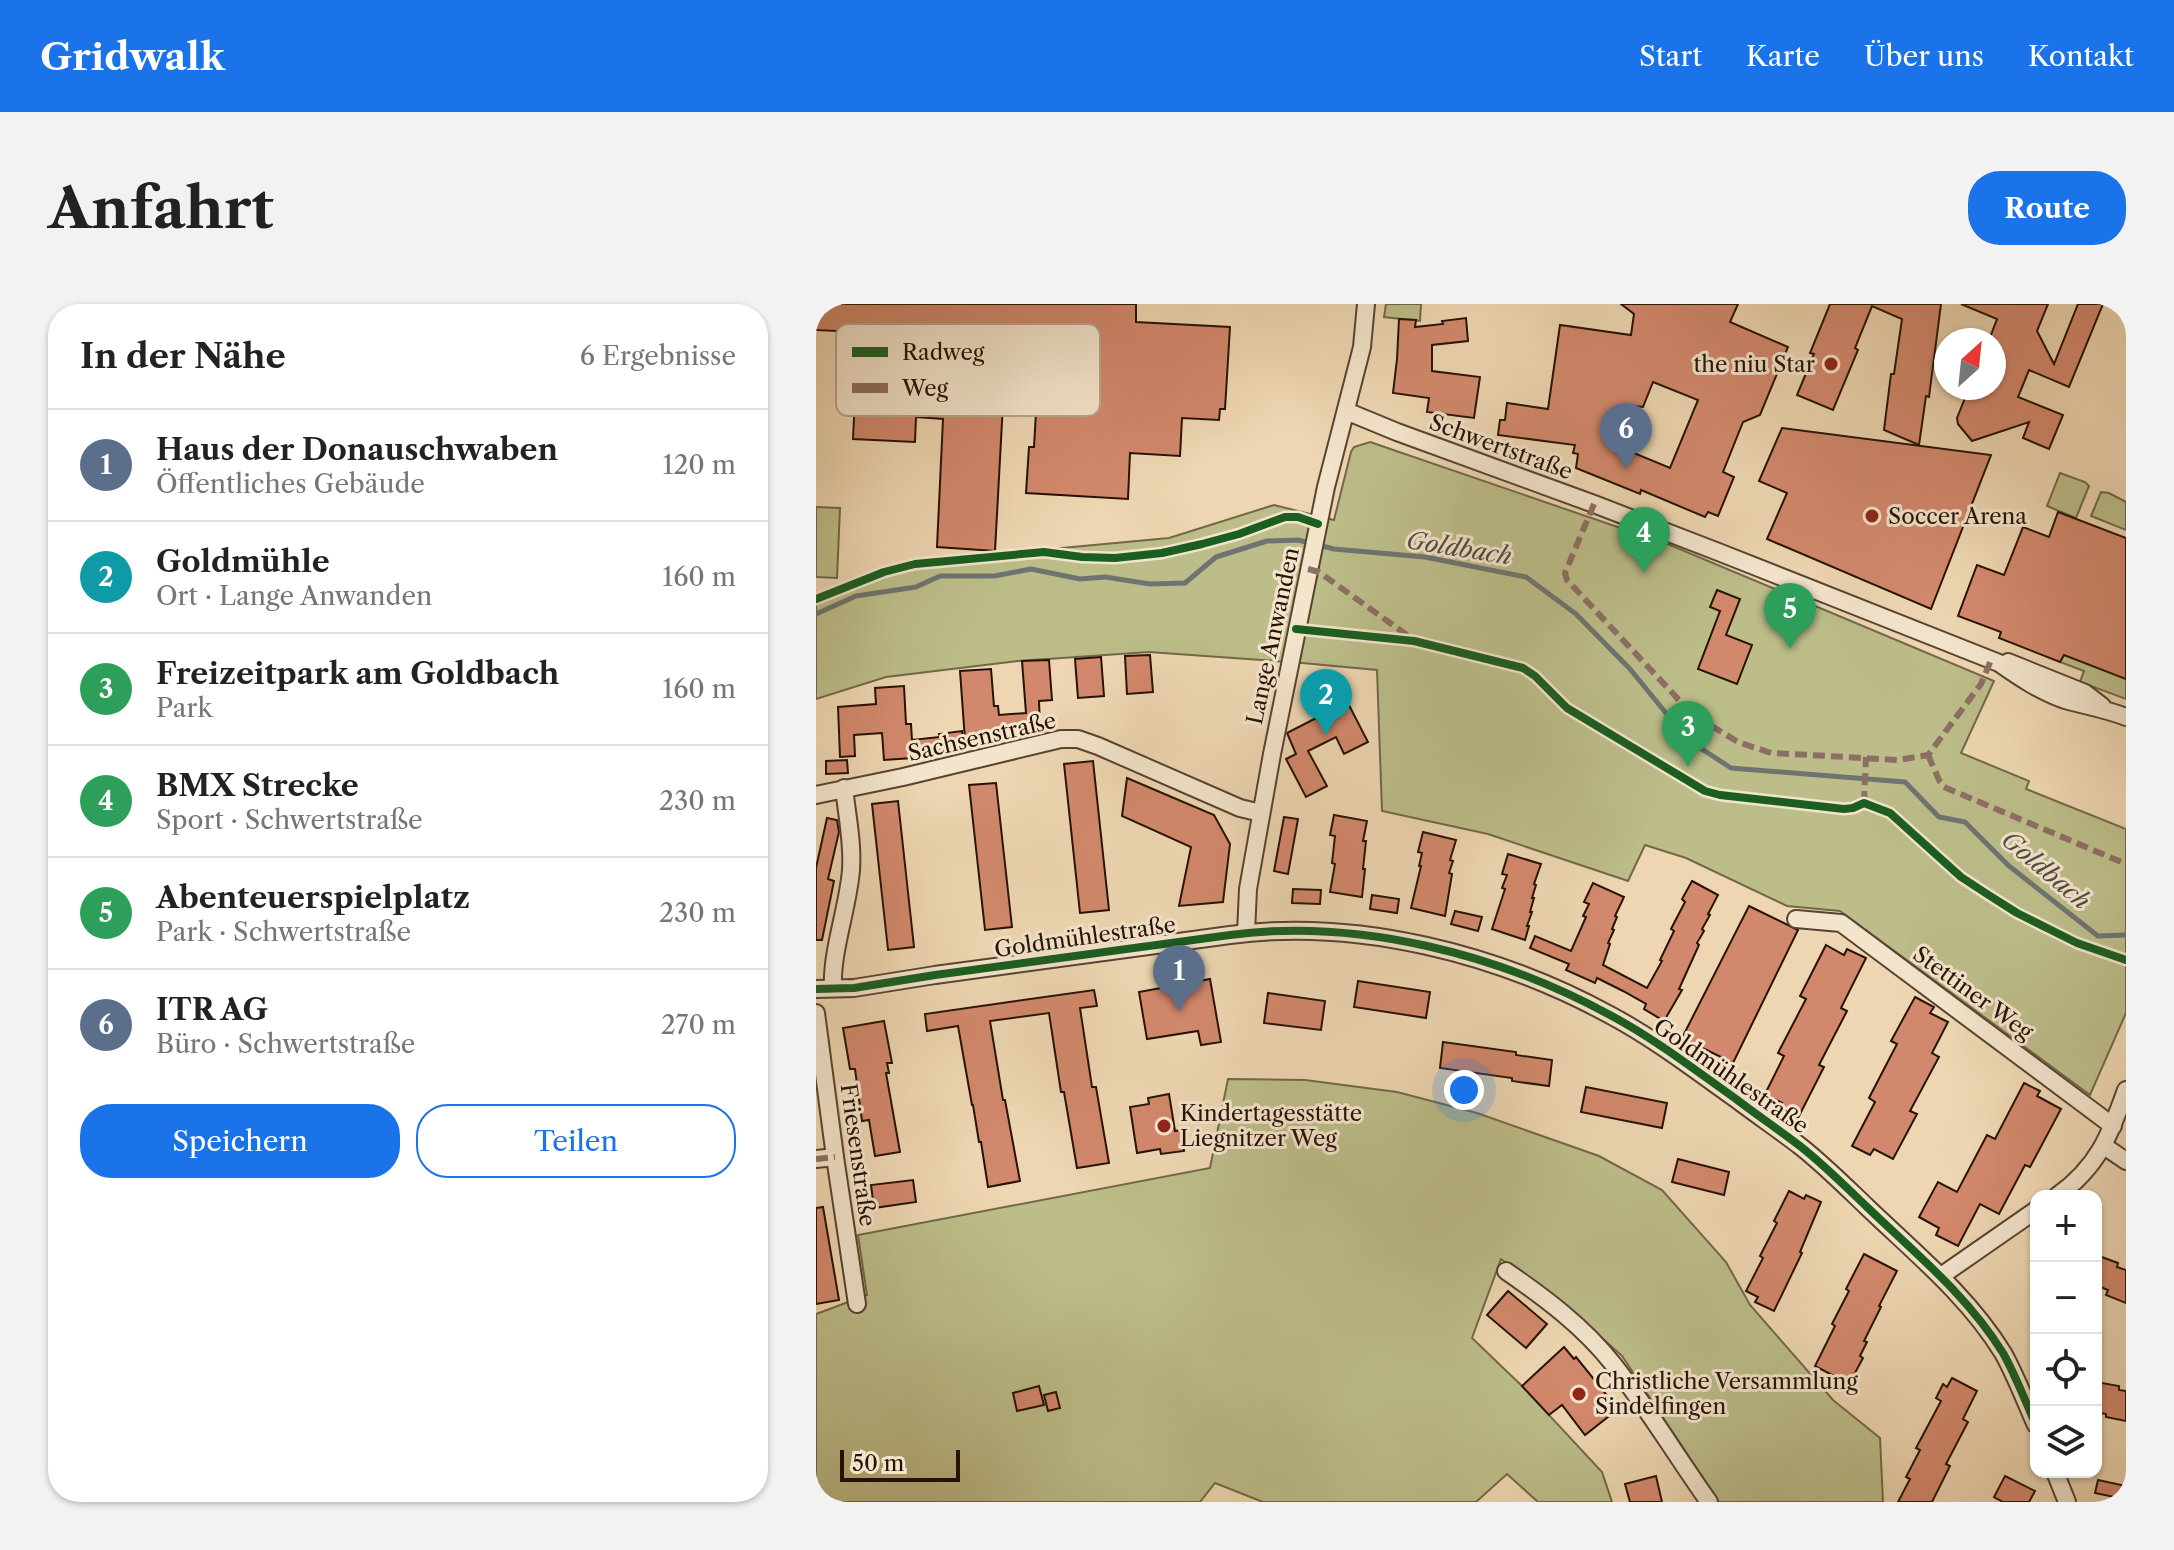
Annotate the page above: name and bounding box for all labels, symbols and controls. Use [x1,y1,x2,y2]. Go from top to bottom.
text: Gridwalk [40,33,225,80]
text: Start [1639,39,1702,73]
text: Karte [1746,39,1820,73]
text: Über uns [1864,39,1984,73]
text: Kontakt [2028,39,2134,73]
button: Route [1968,171,2126,245]
text: Anfahrt [48,174,274,243]
legend [836,324,1100,416]
north arrow [1934,328,2006,400]
text: In der Nähe [80,335,286,377]
text: Radweg [902,339,985,366]
text: 6 Ergebnisse [580,340,736,372]
place label: the niu Star [1694,351,1815,378]
marker: the niu Star [1822,355,1840,373]
text: Weg [901,375,949,402]
pin: 6 [1600,403,1652,469]
street label: Schwertstraße [1426,409,1576,485]
text: Haus der Donauschwaben [156,431,558,468]
text: 1 [100,449,112,481]
text: 120 m [662,449,736,481]
text: Öffentliches Gebäude [156,468,425,500]
place label: Soccer Arena [1888,503,2027,530]
pin: 4 [1618,507,1670,573]
marker: Soccer Arena [1863,507,1881,525]
water label: Goldbach [1404,525,1514,571]
text: Goldmühle [156,543,330,580]
street label: Lange Anwanden [1241,545,1305,727]
text: 2 [98,561,114,593]
text: 160 m [662,561,736,593]
text: Ort · Lange Anwanden [156,580,432,612]
pin: 5 [1764,583,1816,649]
text: Freizeitpark am Goldbach [156,655,559,692]
pin: 2 [1300,669,1352,735]
text: 3 [99,673,113,705]
text: 160 m [662,673,736,705]
text: Park [156,692,213,724]
pin: 3 [1662,701,1714,767]
street label: Sachsenstraße [905,707,1059,767]
text: BMX Strecke [156,767,359,804]
text: 4 [98,785,114,817]
text: 230 m [659,785,736,817]
text: Sport · Schwertstraße [156,804,423,836]
water label: Goldbach [1996,825,2096,915]
text: Abenteuerspielplatz [156,879,470,916]
text: 5 [99,897,113,929]
text: 230 m [659,897,736,929]
street label: Goldmühlestraße [992,911,1178,963]
text: Park · Schwertstraße [156,916,411,948]
street label: Stettiner Weg [1908,940,2039,1046]
pin: 1 [1153,945,1205,1011]
text: ITR AG [156,991,268,1028]
text: 6 [98,1009,114,1041]
text: 270 m [661,1009,736,1041]
street label: Goldmühlestraße [1648,1012,1814,1140]
text: Büro · Schwertstraße [156,1028,415,1060]
your location [1444,1070,1484,1110]
street label: Friesenstraße [835,1082,881,1228]
place label: Kindertagesstätte Liegnitzer Weg [1180,1100,1362,1152]
button: Speichern [80,1104,400,1178]
button: Teilen [416,1104,736,1178]
marker: Kindertagesstätte Liegnitzer Weg [1155,1117,1173,1135]
map controls [2030,1190,2102,1478]
button: + [2030,1190,2102,1262]
button: − [2030,1262,2102,1334]
button: locate [2030,1334,2102,1406]
place label: Christliche Versammlung Sindelfingen [1595,1368,1858,1420]
marker: Christliche Versammlung Sindelfingen [1570,1385,1588,1403]
button: layers [2030,1406,2102,1478]
scale bar [840,1446,960,1482]
text: 50 m [852,1450,904,1477]

